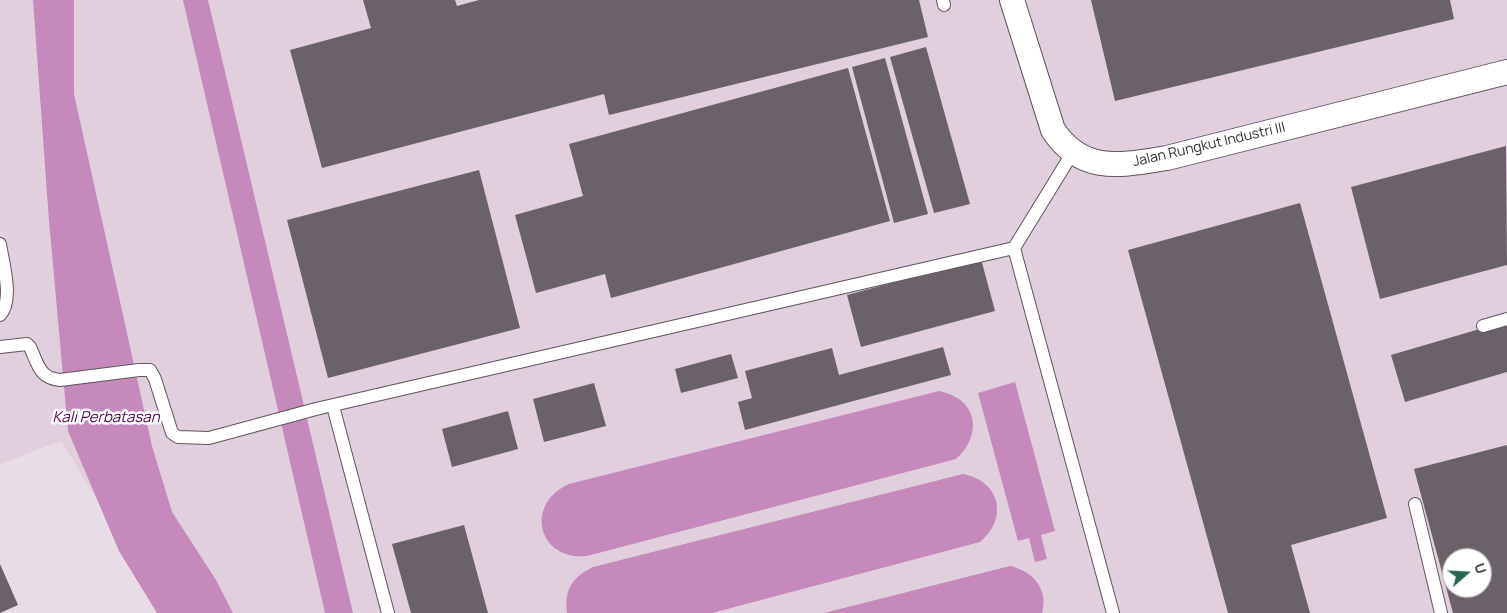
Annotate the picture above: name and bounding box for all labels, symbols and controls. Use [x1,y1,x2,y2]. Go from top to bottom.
street label: Jalan Rungkut Industri III [1131,119,1287,171]
water label: Kali Perbatasan [52,409,160,427]
north arrow [1442,548,1492,598]
text: U [1470,560,1491,576]

